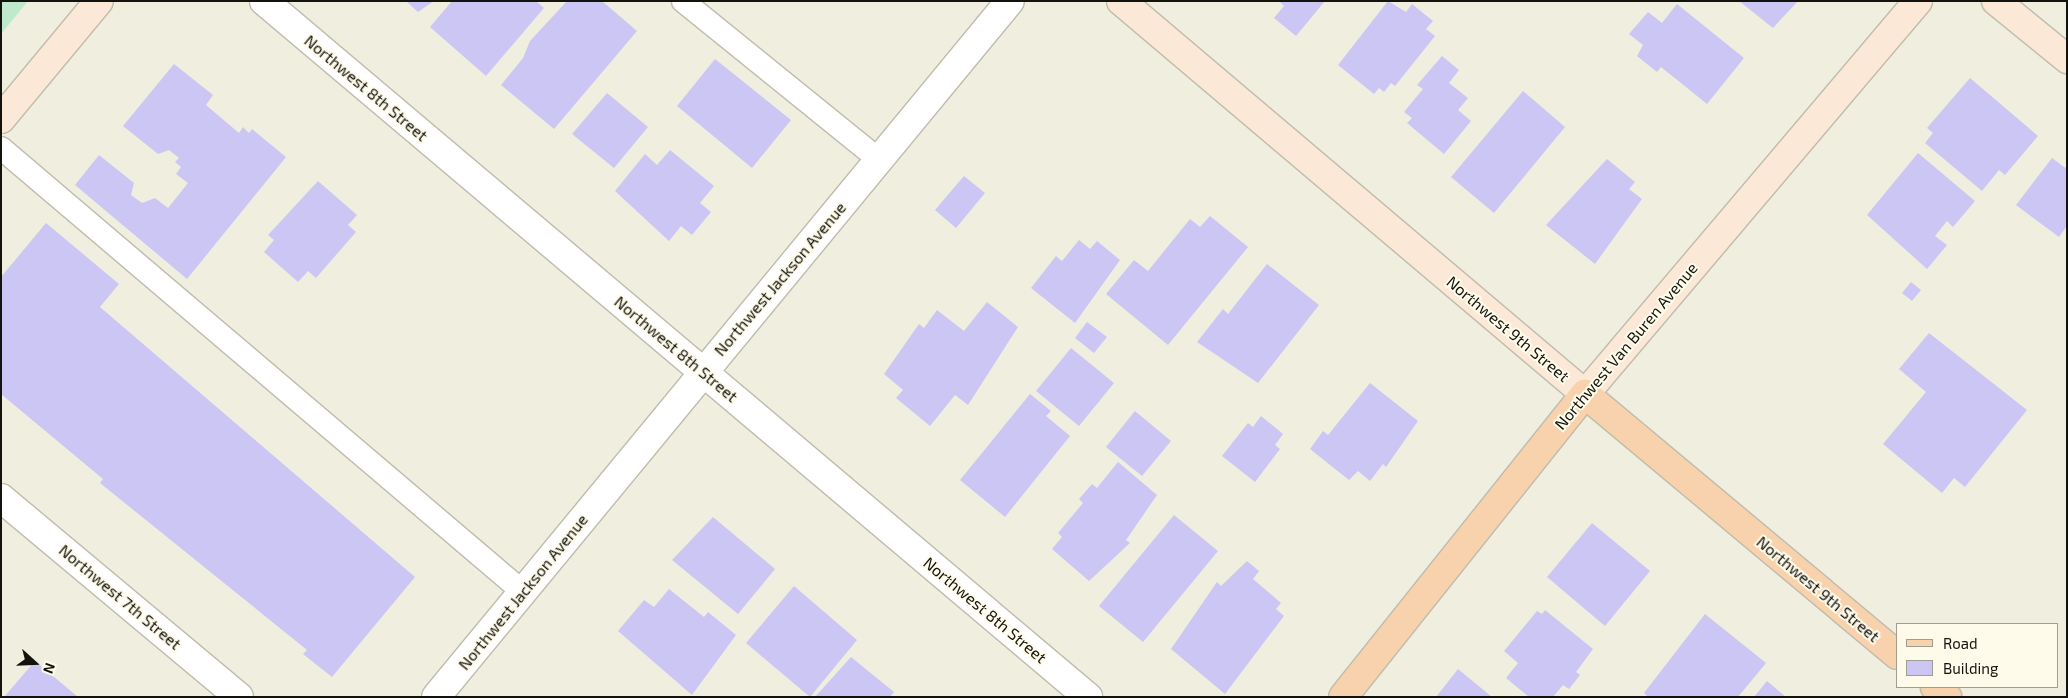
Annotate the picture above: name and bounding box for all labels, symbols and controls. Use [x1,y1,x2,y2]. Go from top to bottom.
street label: Northwest 8th Street [301,31,431,145]
street label: Northwest Jackson Avenue [710,198,850,360]
street label: Northwest Van Buren Avenue [1550,258,1702,434]
street label: Northwest 9th Street [1443,272,1573,386]
street label: Northwest 8th Street [611,292,741,406]
street label: Northwest Jackson Avenue [454,510,592,674]
street label: Northwest 9th Street [1753,532,1883,646]
street label: Northwest 7th Street [55,540,185,654]
street label: Northwest 8th Street [920,553,1050,667]
legend [1896,623,2058,688]
text: Road [1943,634,1978,652]
north arrow [10,638,60,688]
text: Building [1943,659,1998,677]
text: N [40,661,59,676]

